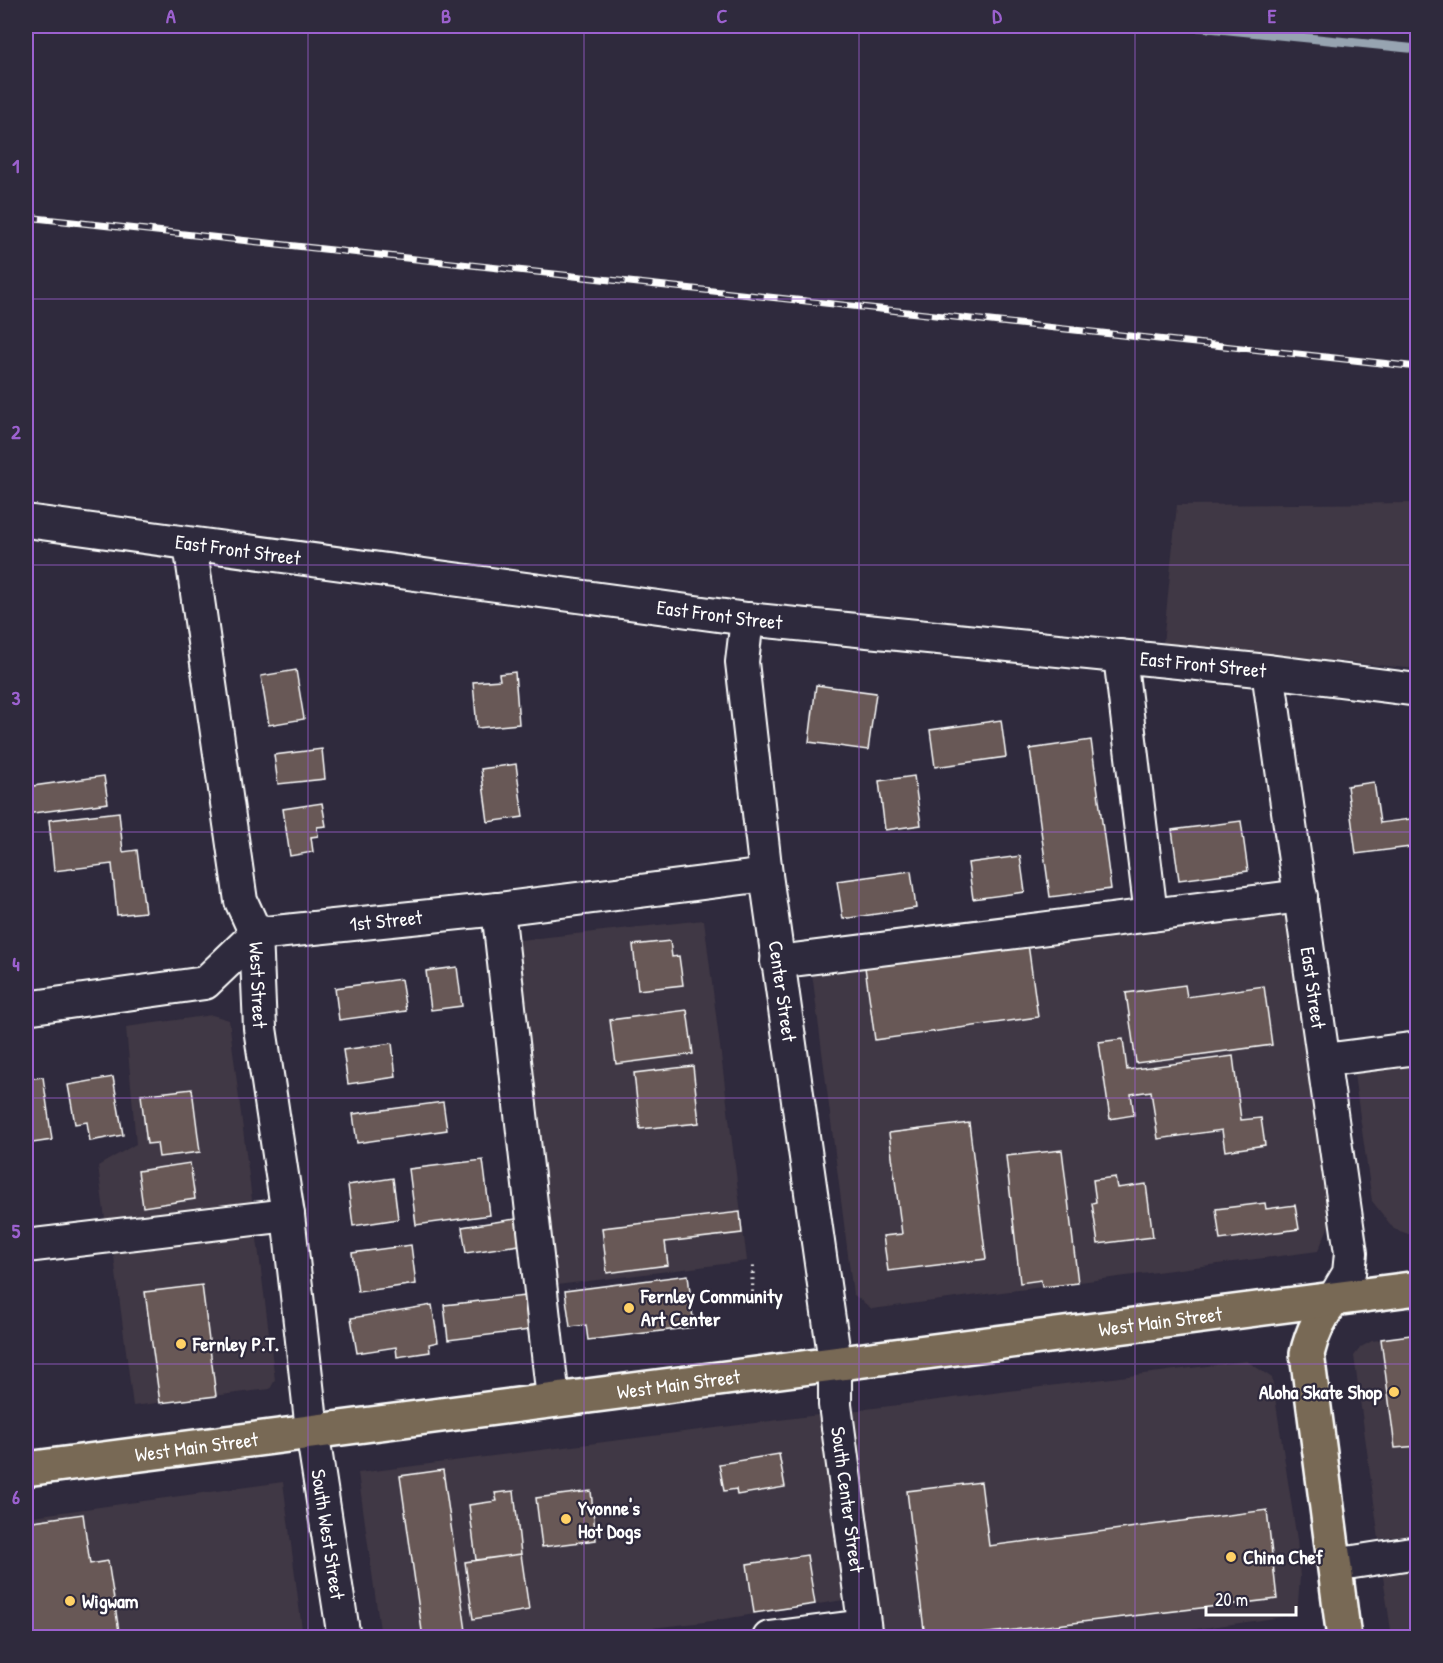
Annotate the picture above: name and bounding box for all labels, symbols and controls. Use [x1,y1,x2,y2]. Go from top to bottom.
text: A [166,2,176,29]
text: B [441,2,451,29]
text: C [717,2,728,29]
text: D [992,2,1002,29]
text: E [1268,2,1277,29]
text: 1 [12,152,20,179]
text: 2 [11,418,21,445]
street label: East Front Street [174,527,304,571]
street label: East Front Street [655,593,785,636]
street label: East Front Street [1139,644,1268,684]
text: 3 [12,684,21,711]
street label: 1st Street [348,903,425,937]
street label: Center Street [762,939,804,1045]
street label: West Street [243,941,274,1030]
street label: East Street [1294,945,1333,1032]
text: 4 [12,950,20,977]
text: 5 [12,1217,21,1244]
place label: Fernley Community Art Center [640,1282,783,1332]
street label: West Main Street [1097,1299,1225,1342]
marker: Fernley Community Art Center [622,1301,636,1315]
place label: Fernley P.T. [192,1330,279,1358]
marker: Fernley P.T. [174,1337,188,1351]
street label: West Main Street [615,1362,743,1405]
place label: Aloha Skate Shop [1259,1378,1382,1406]
marker: Aloha Skate Shop [1387,1385,1401,1399]
street label: West Main Street [133,1425,261,1468]
street label: South Center Street [825,1425,871,1575]
street label: South West Street [305,1467,352,1602]
text: 6 [12,1483,20,1510]
place label: Yvonne's Hot Dogs [578,1494,641,1545]
marker: Yvonne's Hot Dogs [559,1512,573,1526]
place label: China Chef [1243,1543,1324,1570]
marker: China Chef [1224,1550,1238,1564]
scale bar [1206,1579,1296,1617]
place label: Wigwam [82,1587,139,1615]
text: 20 m [1215,1587,1248,1612]
marker: Wigwam [63,1594,77,1608]

